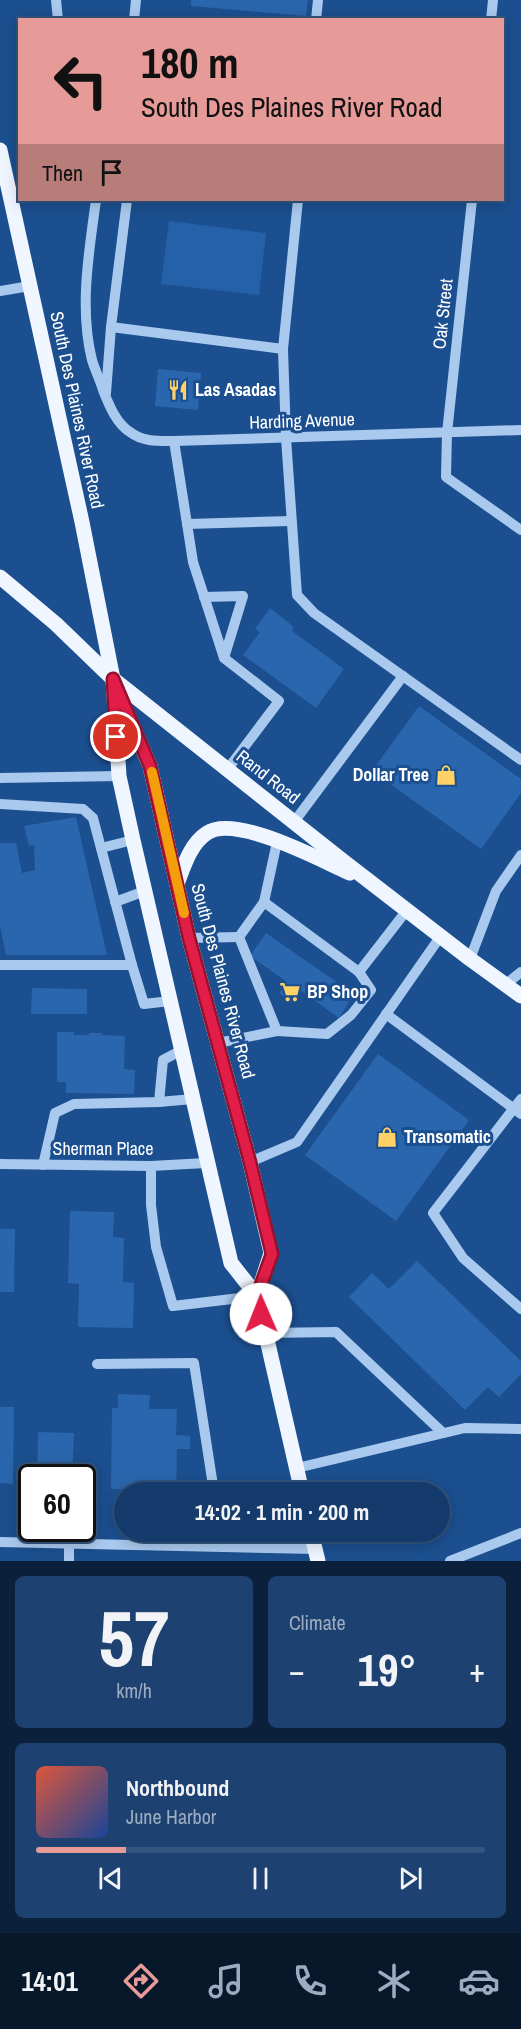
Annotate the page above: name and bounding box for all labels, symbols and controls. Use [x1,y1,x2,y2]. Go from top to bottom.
text: 180 m [141,35,239,91]
icon: left [42,42,120,120]
text: South Des Plaines River Road [141,89,443,125]
icon: arrive [95,156,128,189]
text: Then [42,158,83,188]
street label: Oak Street [426,278,459,350]
street label: South Des Plaines River Road [44,309,111,511]
place label: Las Asadas [195,377,277,402]
restaurant icon: Las Asadas [166,378,190,402]
street label: Harding Avenue [249,406,355,435]
pin [90,711,141,762]
icon: arrive [99,720,132,753]
street label: Rand Road [231,744,305,809]
place label: Dollar Tree [353,762,429,787]
shop icon: Dollar Tree [434,763,458,787]
street label: South Des Plaines River Road [185,881,262,1081]
place label: BP Shop [307,979,368,1004]
supermarket icon: BP Shop [278,980,302,1004]
place label: Transomatic [404,1124,491,1149]
shop icon: Transomatic [375,1125,399,1149]
street label: Sherman Place [53,1136,153,1161]
position arrow [229,1282,293,1346]
speed limit sign: 60 [18,1464,96,1542]
text: 14:02 · 1 min · 200 m [195,1497,369,1527]
text: 57 [98,1585,170,1690]
text: Climate [289,1609,346,1636]
text: 19° [357,1639,417,1700]
text: − [289,1648,305,1692]
text: + [469,1648,485,1692]
text: km/h [116,1677,152,1704]
text: Northbound [126,1773,229,1803]
text: June Harbor [126,1803,216,1830]
icon: previous [94,1862,127,1895]
icon: pause [244,1862,277,1895]
icon: next [394,1862,427,1895]
icon: directions [120,1960,162,2002]
icon: music [205,1960,247,2002]
icon: phone [289,1960,331,2002]
icon: climate [373,1960,415,2002]
icon: car [458,1960,500,2002]
text: 14:01 [21,1963,78,1999]

